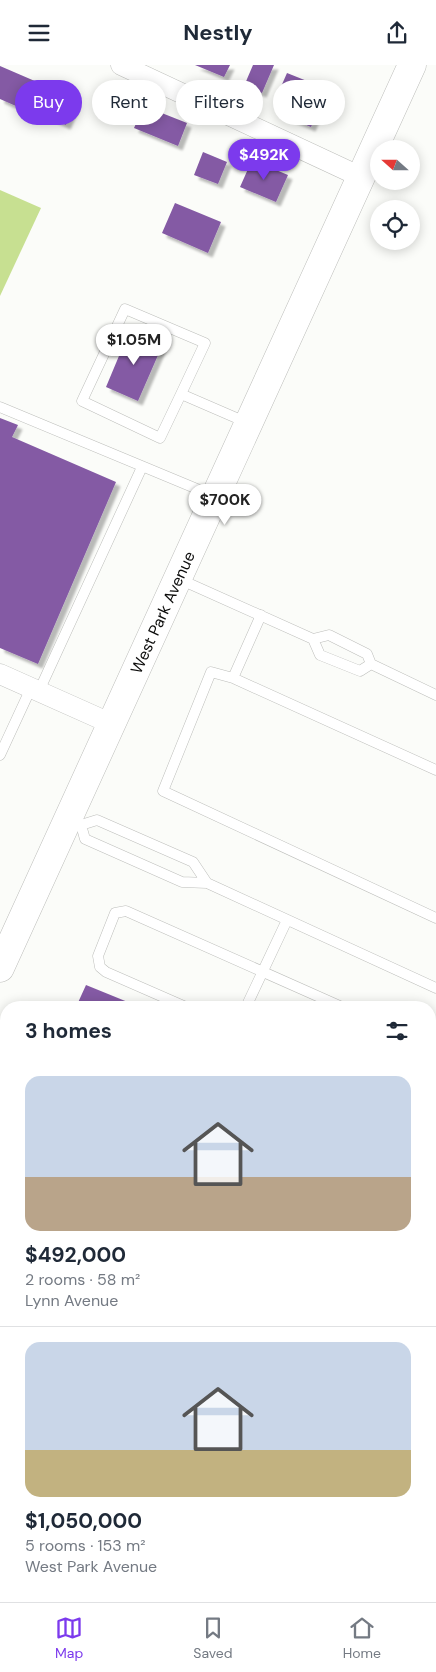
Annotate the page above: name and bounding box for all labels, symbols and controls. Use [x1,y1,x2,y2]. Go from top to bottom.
text: Nestly [183,18,253,47]
icon: menu [25,19,53,47]
icon: share [383,19,411,47]
chip: Buy [15,80,82,125]
chip: Rent [92,80,166,125]
chip: Filters [176,80,263,125]
chip: New [273,80,345,125]
pin: $492K [229,139,299,181]
north arrow [370,140,420,190]
map controls [370,140,420,250]
text: $492K [239,144,289,165]
button: locate [370,200,420,250]
pin: $1.05M [93,323,175,366]
text: $1.05M [107,329,161,350]
pin: $700K [190,483,260,526]
text: $700K [199,489,251,510]
street label: West Park Avenue [126,548,200,677]
text: 3 homes [25,1017,112,1045]
icon: filters [383,1017,411,1045]
icon: home [173,1109,263,1199]
text: $492,000 [25,1241,126,1269]
text: 2 rooms · 58 m² [25,1269,140,1290]
text: Lynn Avenue [25,1290,118,1311]
icon: home [173,1374,263,1464]
text: $1,050,000 [25,1507,142,1535]
text: 5 rooms · 153 m² [25,1535,146,1556]
text: West Park Avenue [25,1556,157,1577]
tab: Map [55,1614,83,1662]
tab: Saved [193,1614,233,1662]
tab: Home [343,1614,381,1662]

